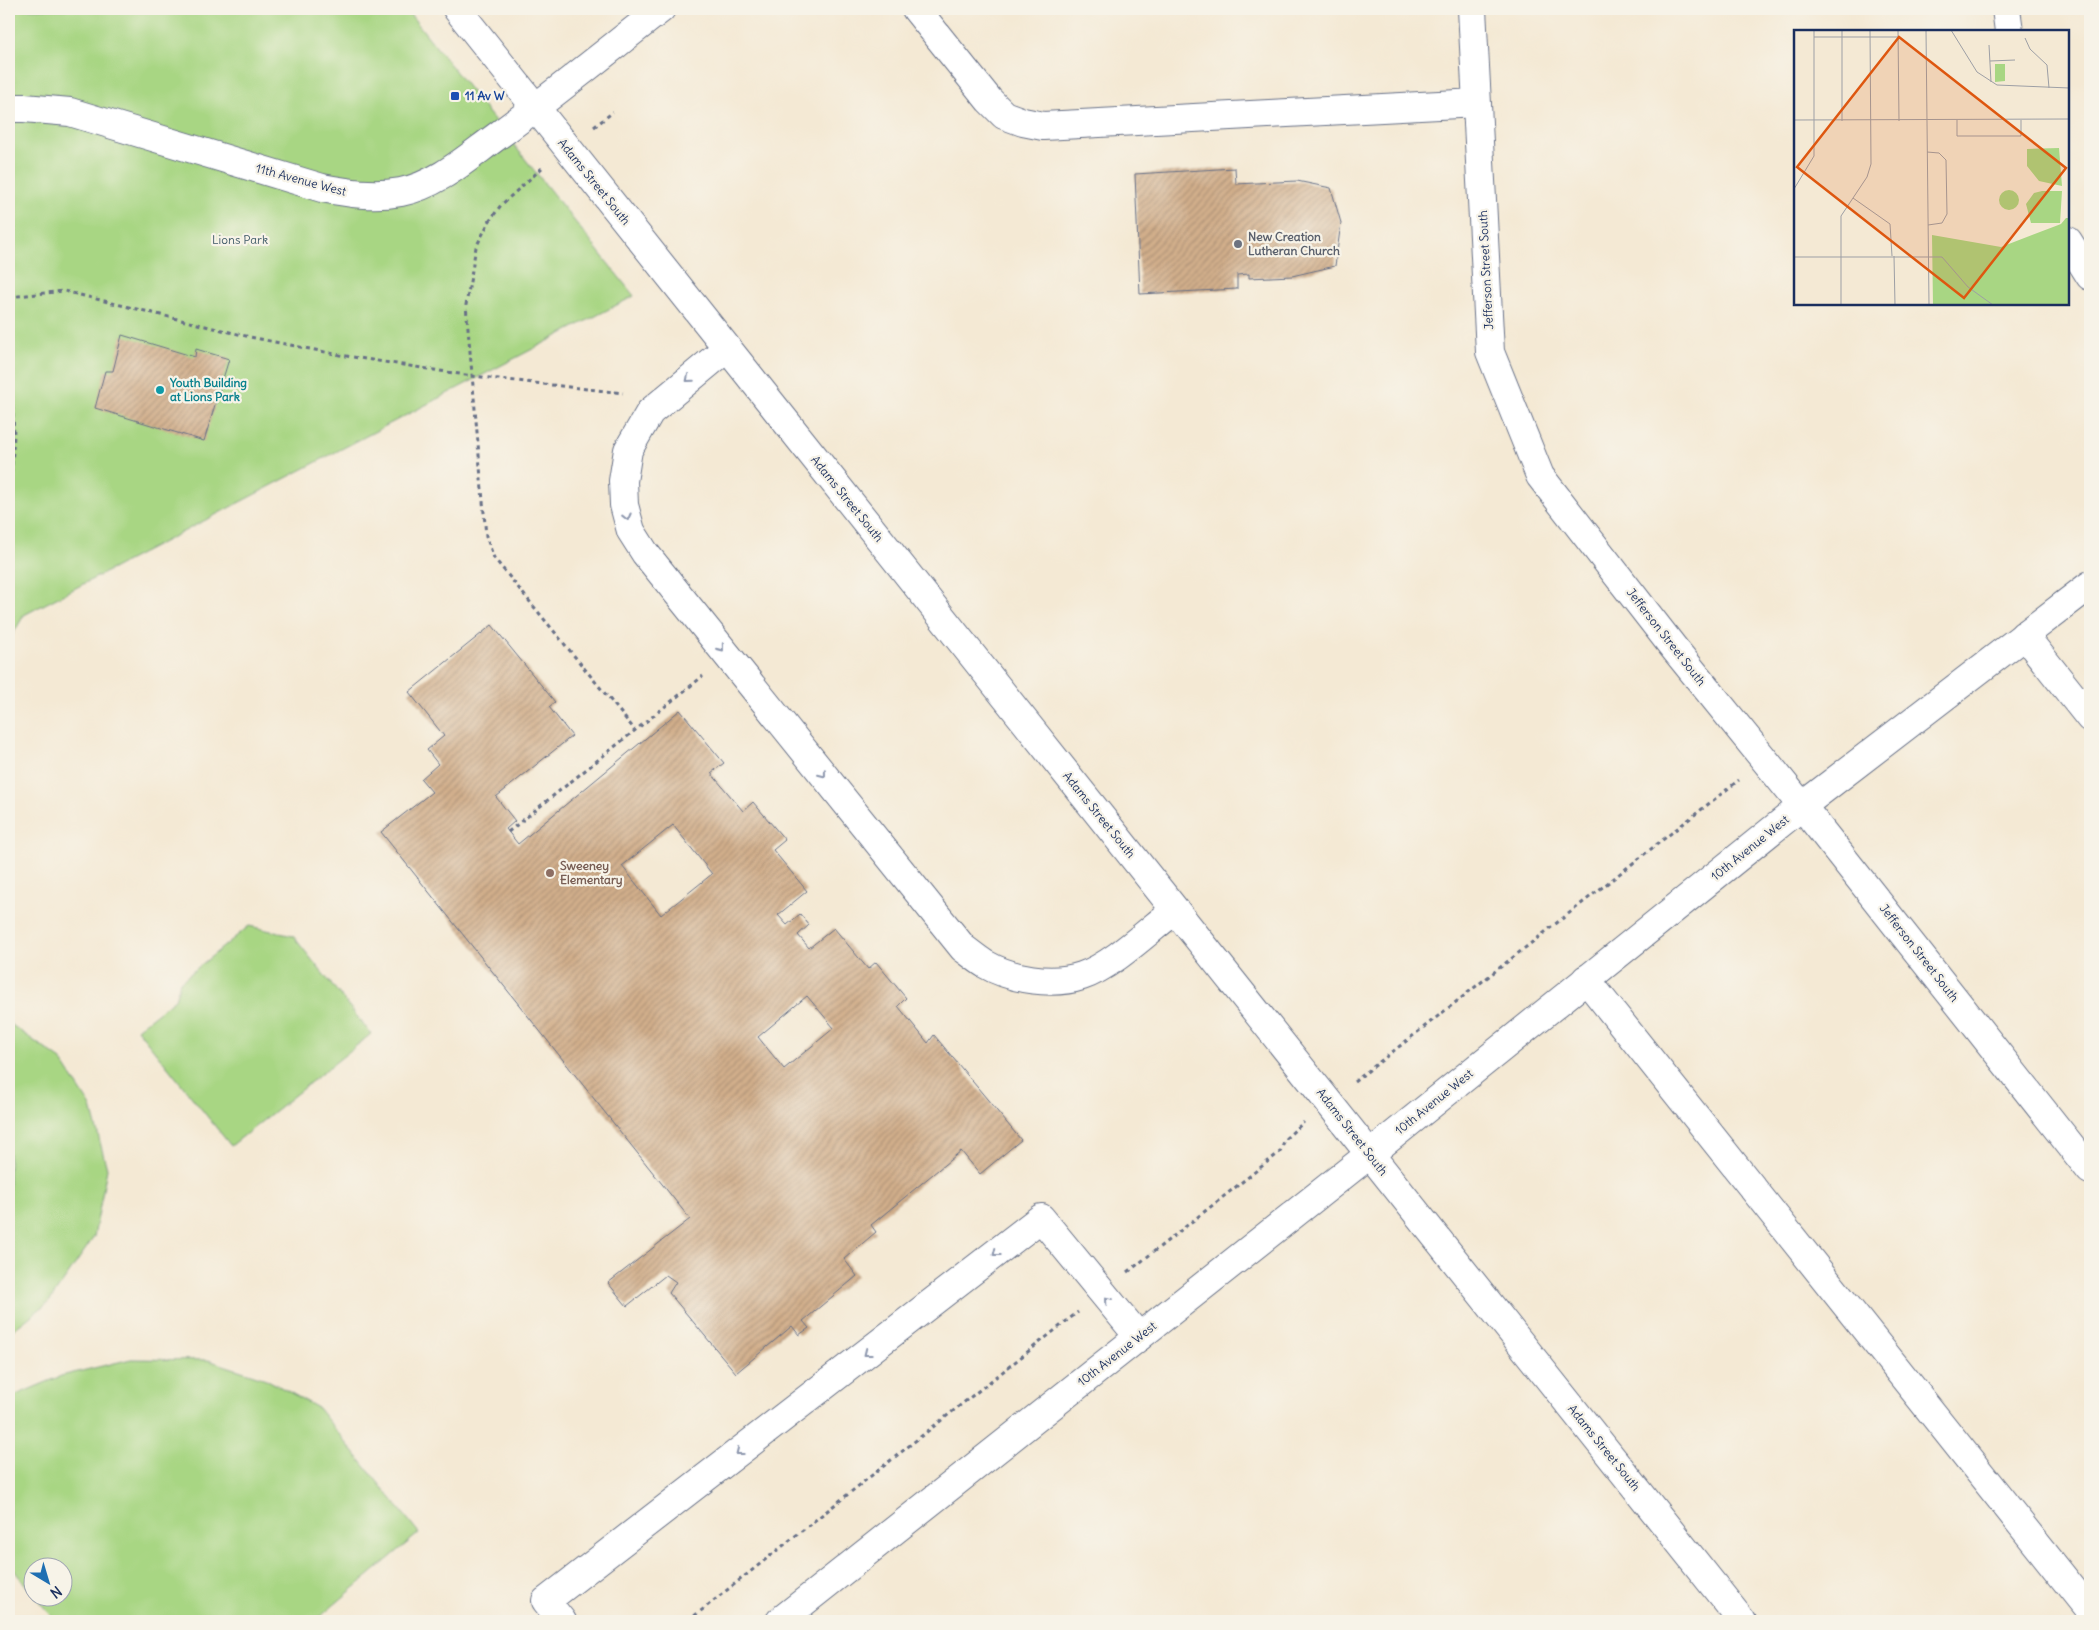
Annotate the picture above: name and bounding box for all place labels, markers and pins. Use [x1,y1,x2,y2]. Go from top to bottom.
place label: 11 Av W [465,88,505,103]
marker: 11 Av W [449,90,461,102]
place label: New Creation Lutheran Church [1248,229,1340,258]
marker: New Creation Lutheran Church [1232,238,1244,250]
place label: Youth Building at Lions Park [169,375,247,404]
marker: Youth Building at Lions Park [154,384,166,396]
place label: Sweeney Elementary [560,858,623,888]
marker: Sweeney Elementary [544,867,556,879]

